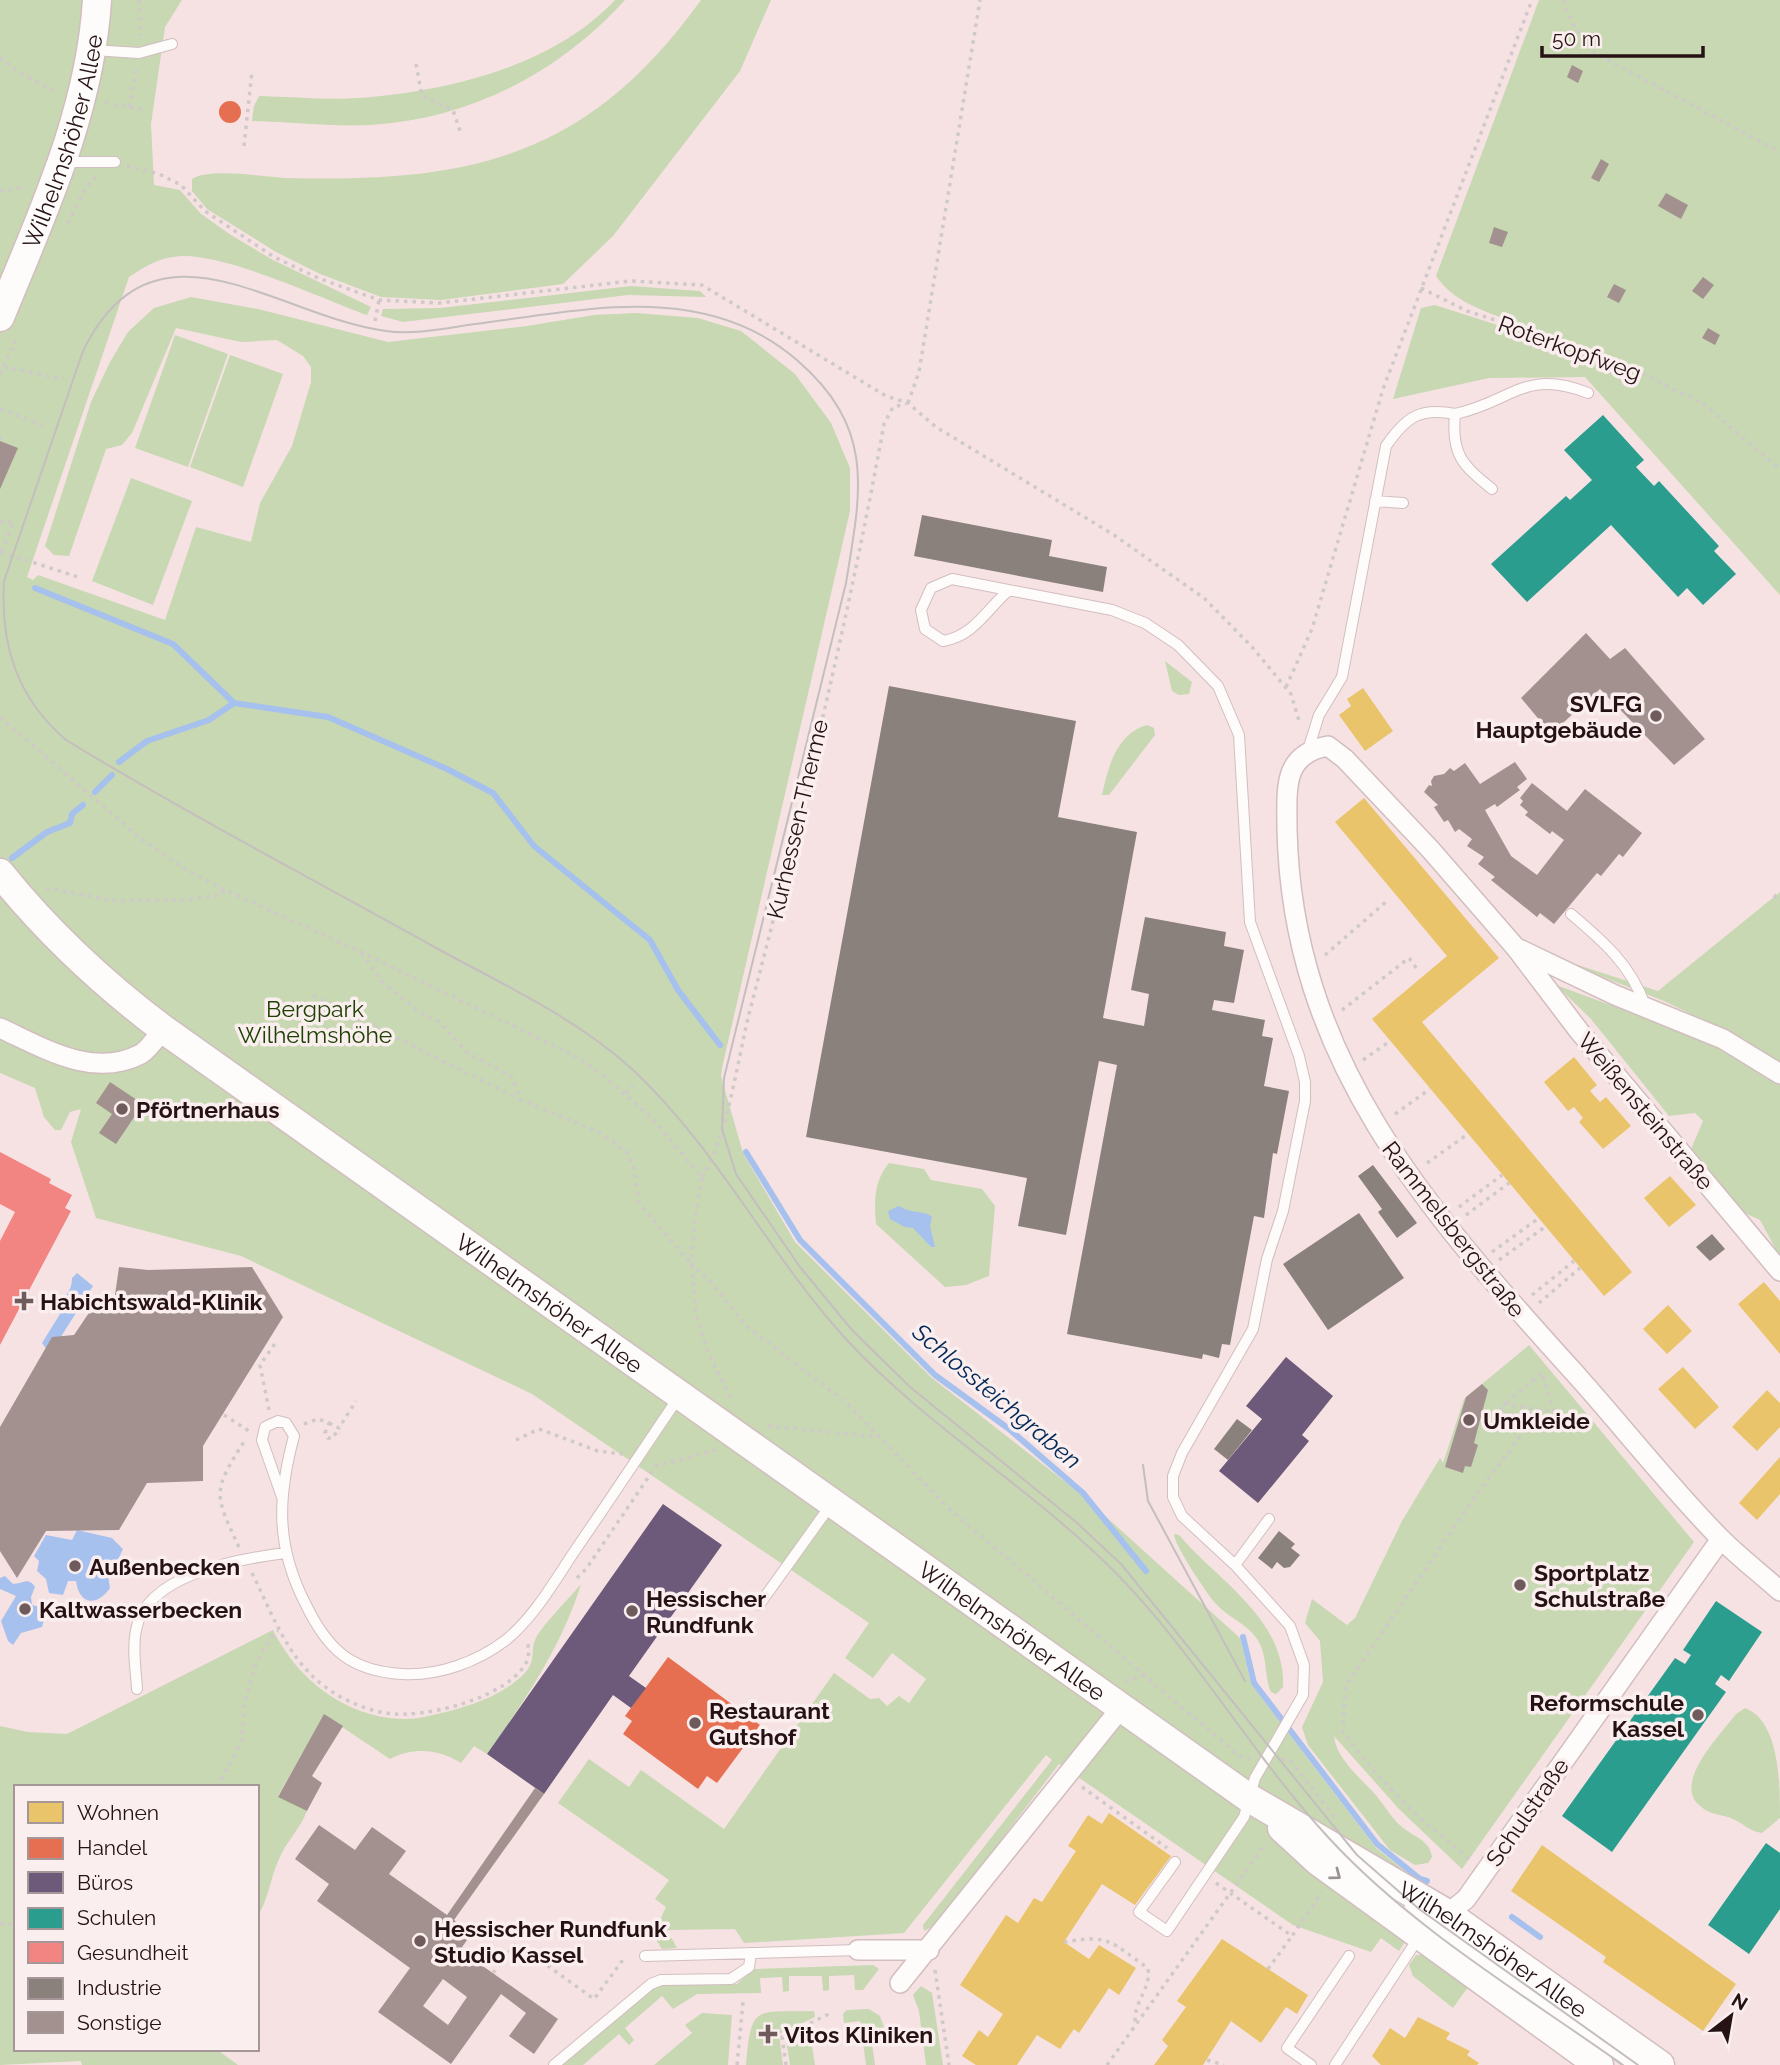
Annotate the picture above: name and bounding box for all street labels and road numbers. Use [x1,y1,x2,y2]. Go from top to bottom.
street label: Wilhelmshöher Allee [16,33,107,252]
street label: Roterkopfweg [1495,310,1645,386]
street label: Kurhessen-Therme [761,717,833,921]
street label: Weißensteinstraße [1572,1027,1720,1195]
street label: Rammelsbergstraße [1377,1136,1531,1322]
street label: Wilhelmshöher Allee [451,1227,648,1378]
street label: Wilhelmshöher Allee [914,1555,1111,1706]
street label: Schulstraße [1480,1753,1574,1871]
street label: Wilhelmshöher Allee [1394,1875,1593,2023]

